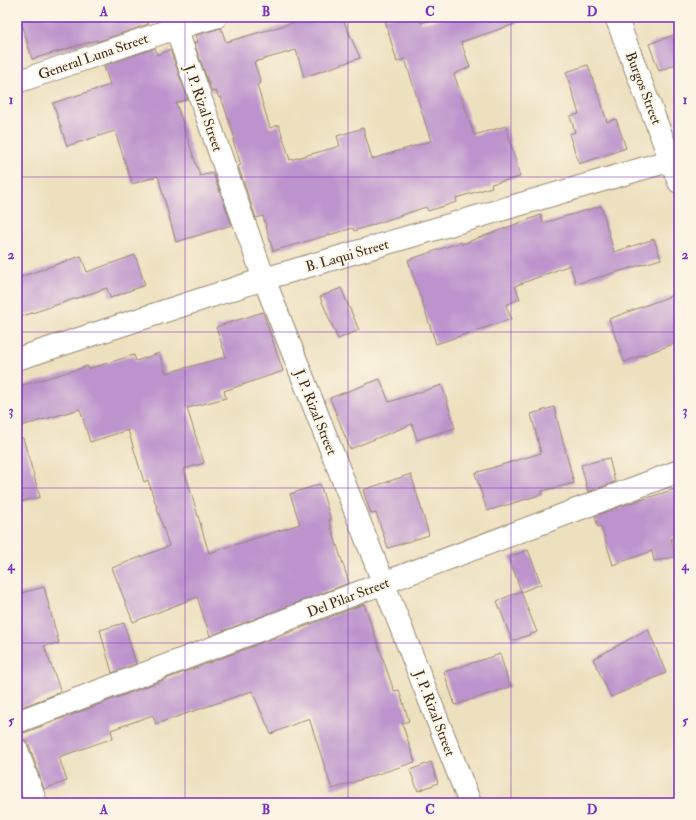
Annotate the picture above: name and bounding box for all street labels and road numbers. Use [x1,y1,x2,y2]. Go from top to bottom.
street label: General Luna Street [36,30,151,83]
street label: Burgos Street [622,49,665,127]
street label: J. P. Rizal Street [180,62,226,154]
street label: B. Laqui Street [304,235,391,275]
street label: J. P. Rizal Street [290,366,341,458]
street label: Del Pilar Street [305,574,392,621]
street label: J. P. Rizal Street [410,667,459,759]

